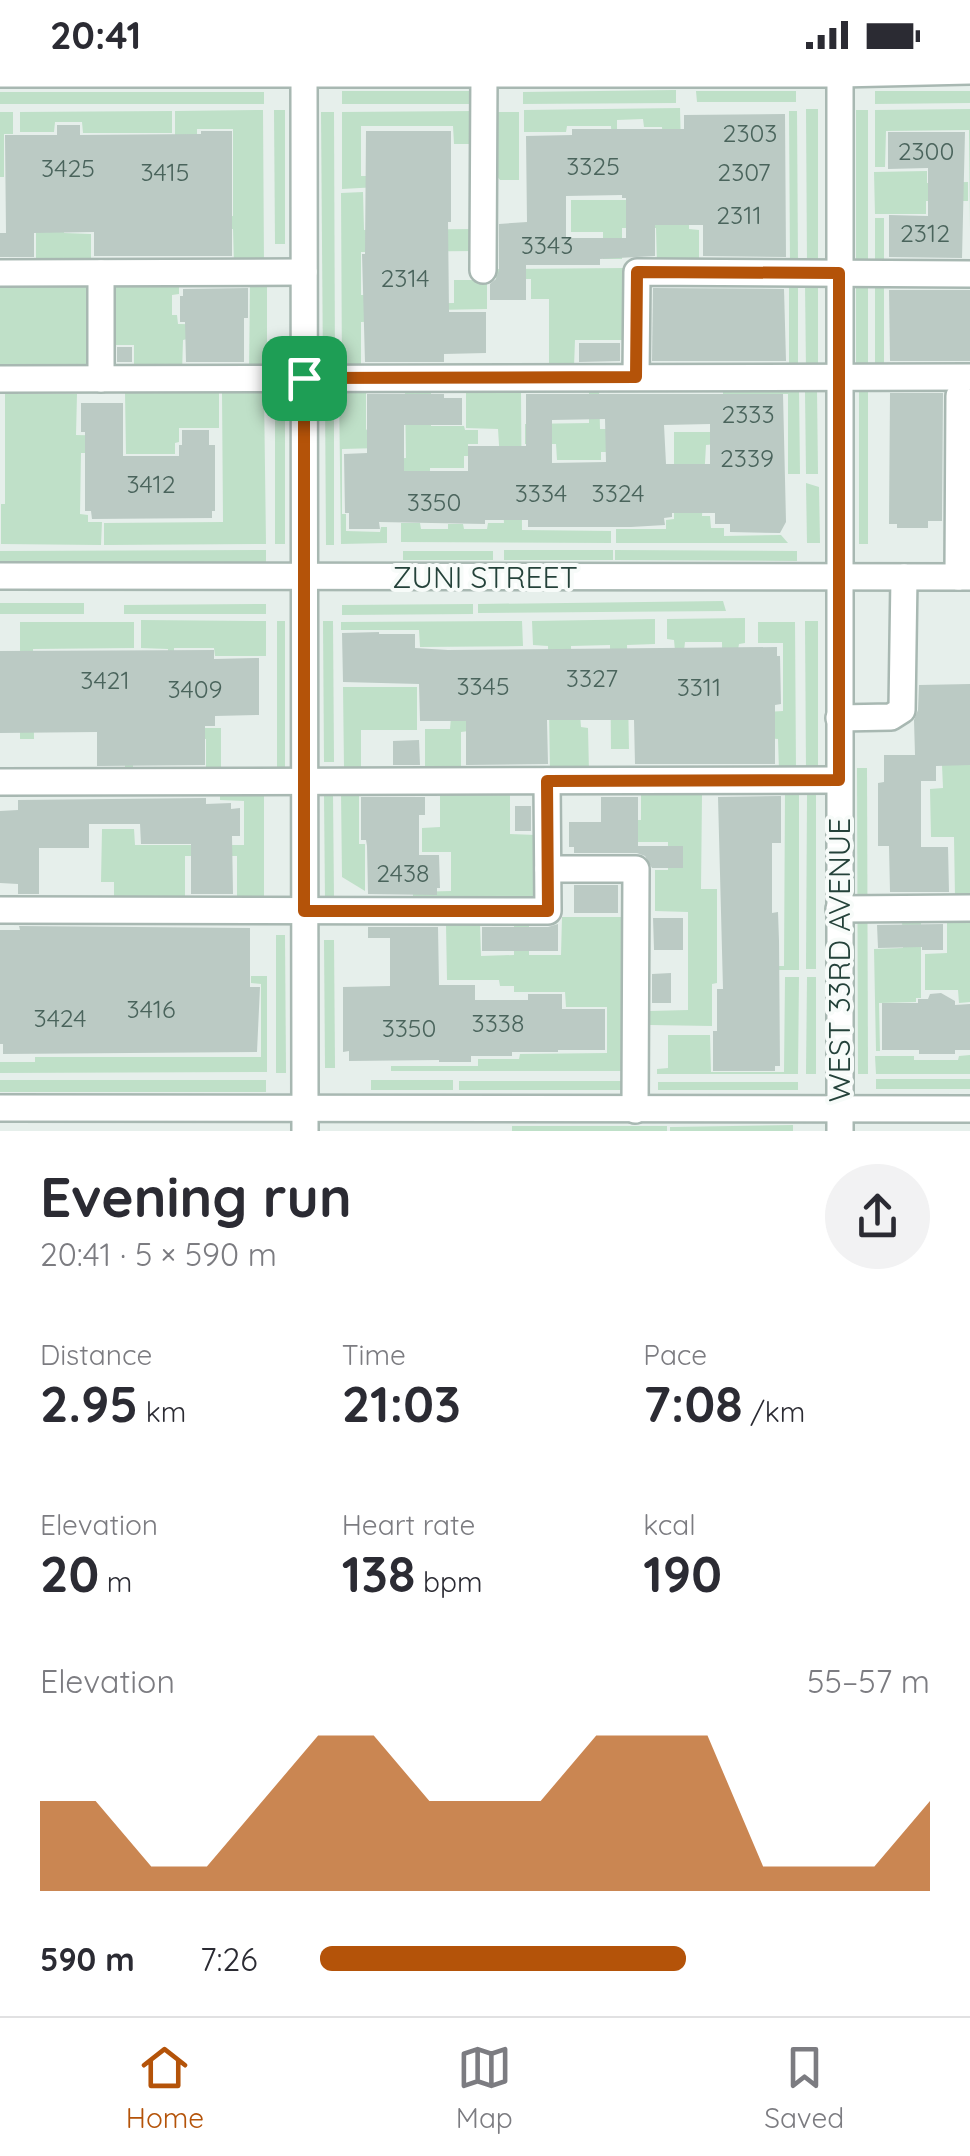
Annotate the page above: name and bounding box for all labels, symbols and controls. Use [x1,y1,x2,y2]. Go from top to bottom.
text: 20:41 [50,11,141,59]
house number: 2303 [723,117,777,148]
house number: 2300 [898,135,954,166]
house number: 3325 [566,150,620,181]
house number: 3425 [41,152,95,183]
house number: 3415 [141,156,189,187]
house number: 2307 [717,156,771,187]
house number: 2311 [716,199,762,230]
house number: 2312 [900,217,950,248]
house number: 3343 [521,229,573,260]
house number: 2314 [380,262,430,293]
pin [262,336,347,421]
icon: arrive [277,351,332,406]
house number: 2333 [721,398,775,429]
house number: 2339 [720,442,774,473]
house number: 3412 [126,468,176,499]
house number: 3334 [515,477,567,508]
house number: 3324 [592,477,644,508]
house number: 3350 [407,486,461,517]
street label: ZUNI STREET [392,558,578,596]
house number: 3327 [566,662,618,693]
house number: 3421 [80,664,130,695]
house number: 3345 [456,670,510,701]
house number: 3311 [677,671,721,702]
house number: 3409 [167,673,223,704]
street label: WEST 33RD AVENUE [820,818,858,1102]
house number: 2438 [376,857,430,888]
house number: 3416 [127,993,175,1024]
house number: 3424 [34,1002,86,1033]
house number: 3338 [472,1007,524,1038]
house number: 3350 [382,1012,436,1043]
text: Evening run [40,1162,352,1231]
button: share [825,1164,930,1269]
text: 20:41 · 5 × 590 m [40,1234,277,1274]
text: Distance [40,1337,152,1372]
text: Time [342,1337,406,1372]
text: Pace [643,1337,707,1372]
text: 2.95 [40,1372,138,1435]
text: 21:03 [342,1372,461,1435]
text: 7:08 [643,1372,743,1435]
text: km [138,1394,186,1429]
text: /km [743,1394,805,1429]
text: Elevation [40,1507,158,1542]
text: Heart rate [342,1507,475,1542]
text: kcal [643,1507,696,1542]
text: 20 [40,1542,99,1605]
text: 138 [342,1542,415,1605]
text: 190 [643,1542,722,1605]
text: m [99,1564,132,1599]
text: bpm [415,1564,482,1599]
text: Elevation [40,1661,175,1701]
text: 55–57 m [807,1661,930,1701]
text: 590 m [40,1939,135,1979]
text: 7:26 [200,1939,257,1979]
tab: Home [126,2040,204,2135]
tab: Map [456,2040,513,2135]
tab: Saved [764,2040,844,2135]

